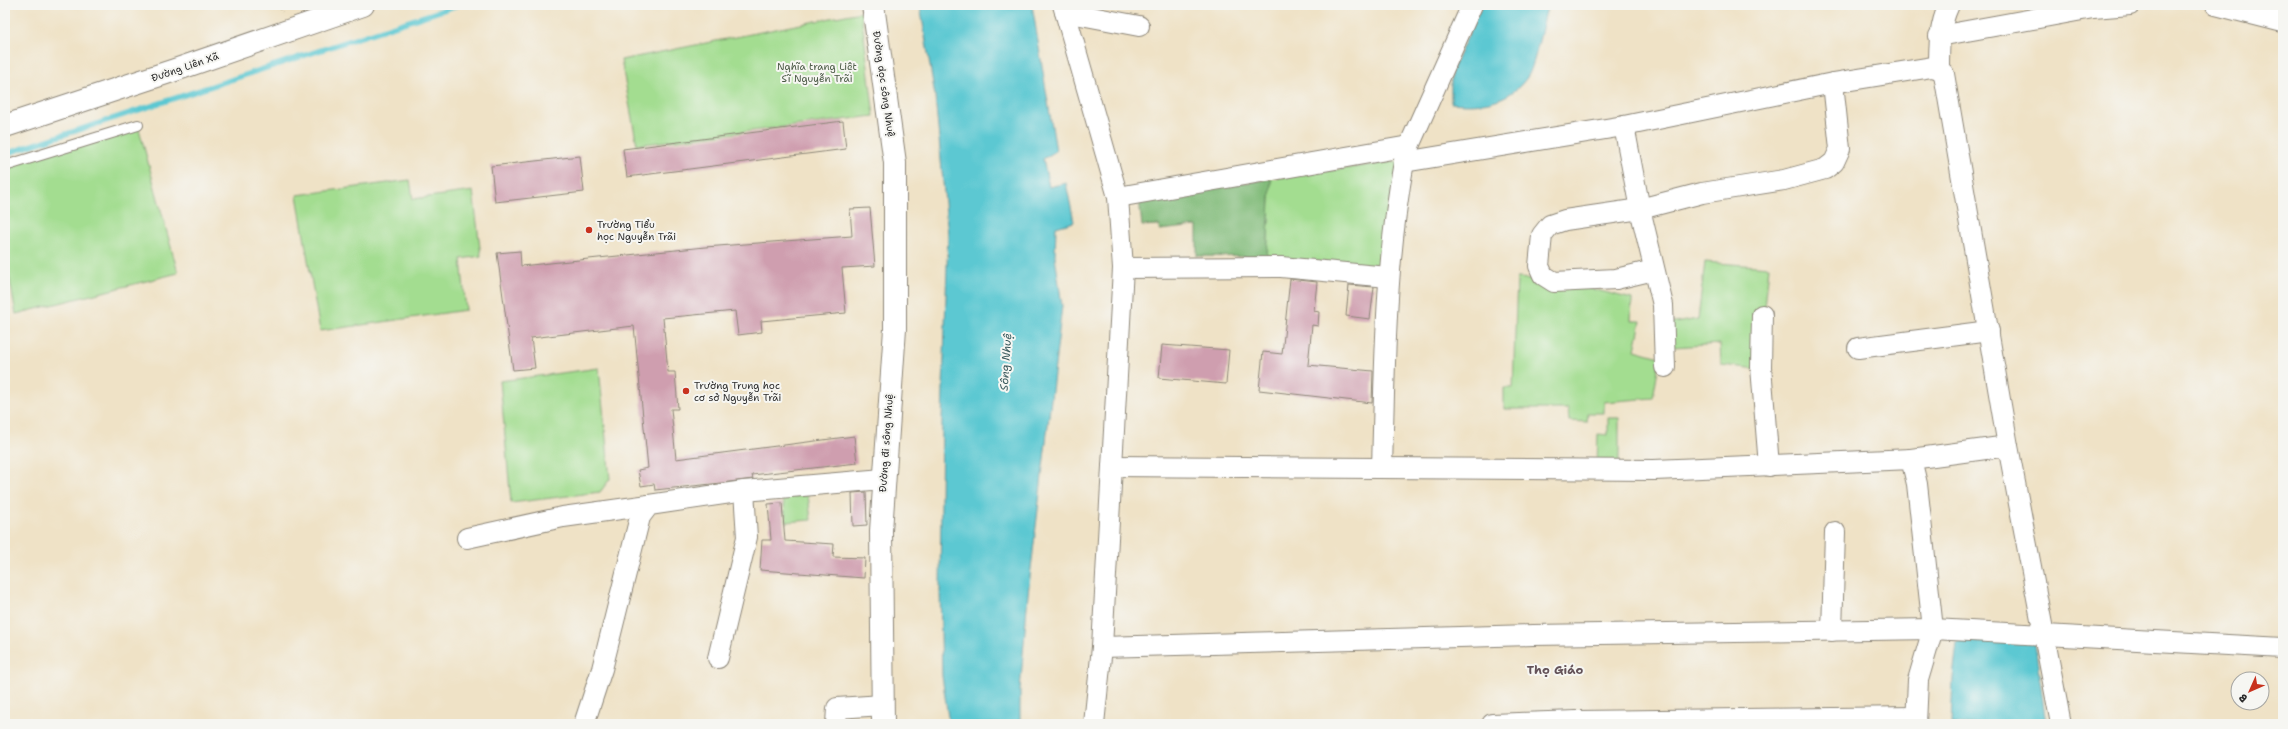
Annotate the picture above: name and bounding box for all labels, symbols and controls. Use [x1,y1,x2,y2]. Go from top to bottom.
street label: Đường dọc sông Nhuệ [870,30,898,138]
street label: Đường Liên Xã [150,49,221,85]
park label: Nghĩa trang Liệt Sĩ Nguyễn Trãi [777,60,857,85]
place label: Trường Tiểu học Nguyễn Trãi [597,218,676,243]
marker: Trường Tiểu học Nguyễn Trãi [584,225,594,235]
water label: Sông Nhuệ [997,332,1016,391]
place label: Trường Trung học cơ sở Nguyễn Trãi [694,379,781,404]
marker: Trường Trung học cơ sở Nguyễn Trãi [681,386,691,396]
street label: Đường đi sông Nhuệ [876,393,896,493]
district label: Thọ Giáo [1527,662,1583,678]
north arrow [2230,671,2270,711]
text: B [2235,690,2251,705]

